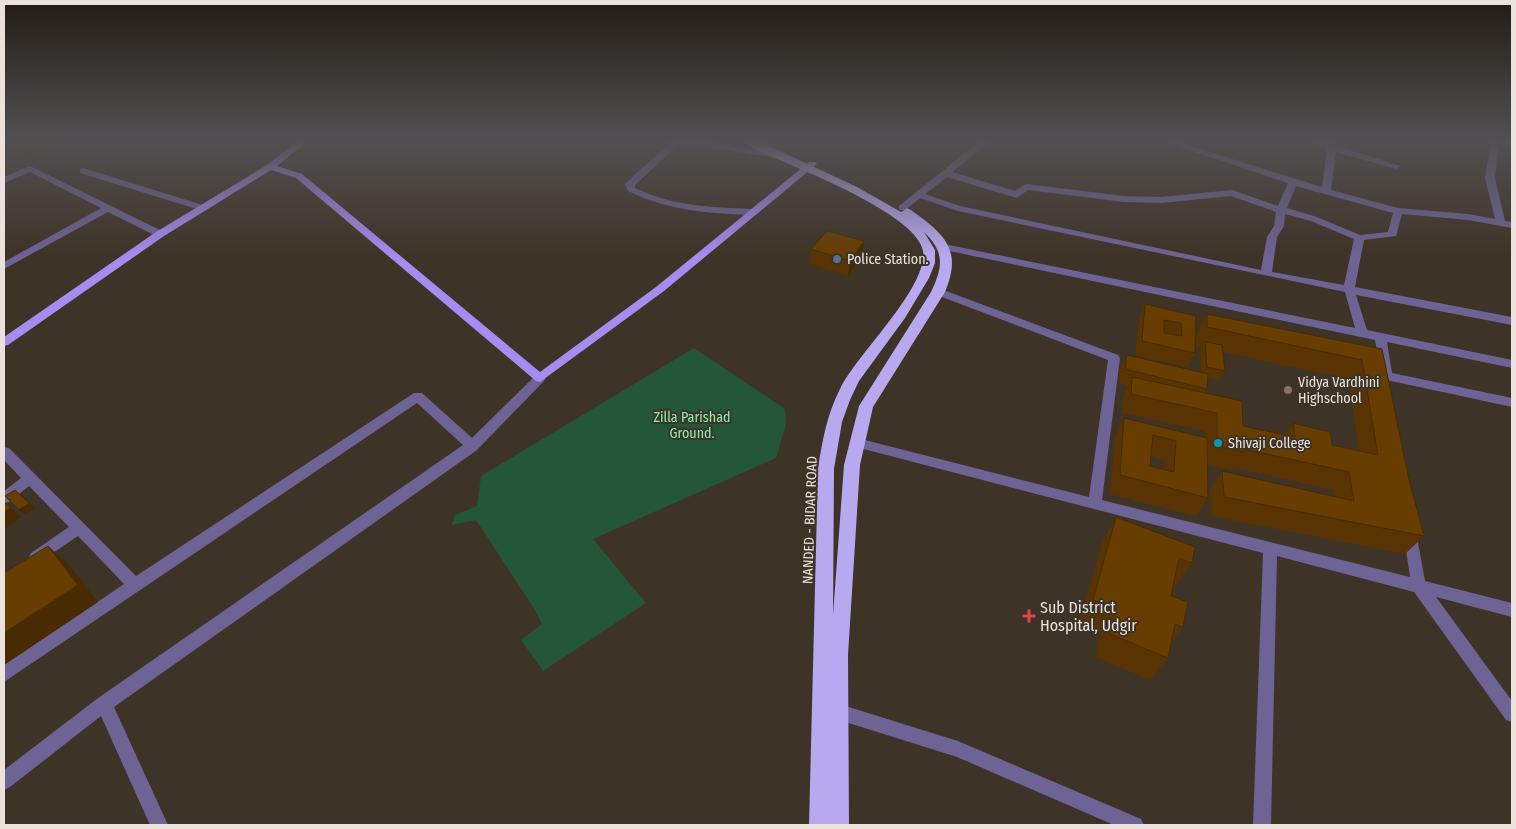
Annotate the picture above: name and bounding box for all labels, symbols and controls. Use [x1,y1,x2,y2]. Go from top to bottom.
place label: Police Station. [847,251,929,268]
marker: Police Station. [831,253,843,265]
place label: Vidya Vardhini Highschool [1298,374,1380,407]
marker: Vidya Vardhini Highschool [1282,384,1294,396]
park label: Zilla Parishad Ground. [653,409,731,442]
place label: Shivaji College [1228,435,1311,452]
marker: Shivaji College [1212,437,1224,449]
street label: NANDED - BIDAR ROAD [799,456,821,584]
place label: Sub District Hospital, Udgir [1040,598,1137,635]
marker: Sub District Hospital, Udgir [1022,609,1036,623]

